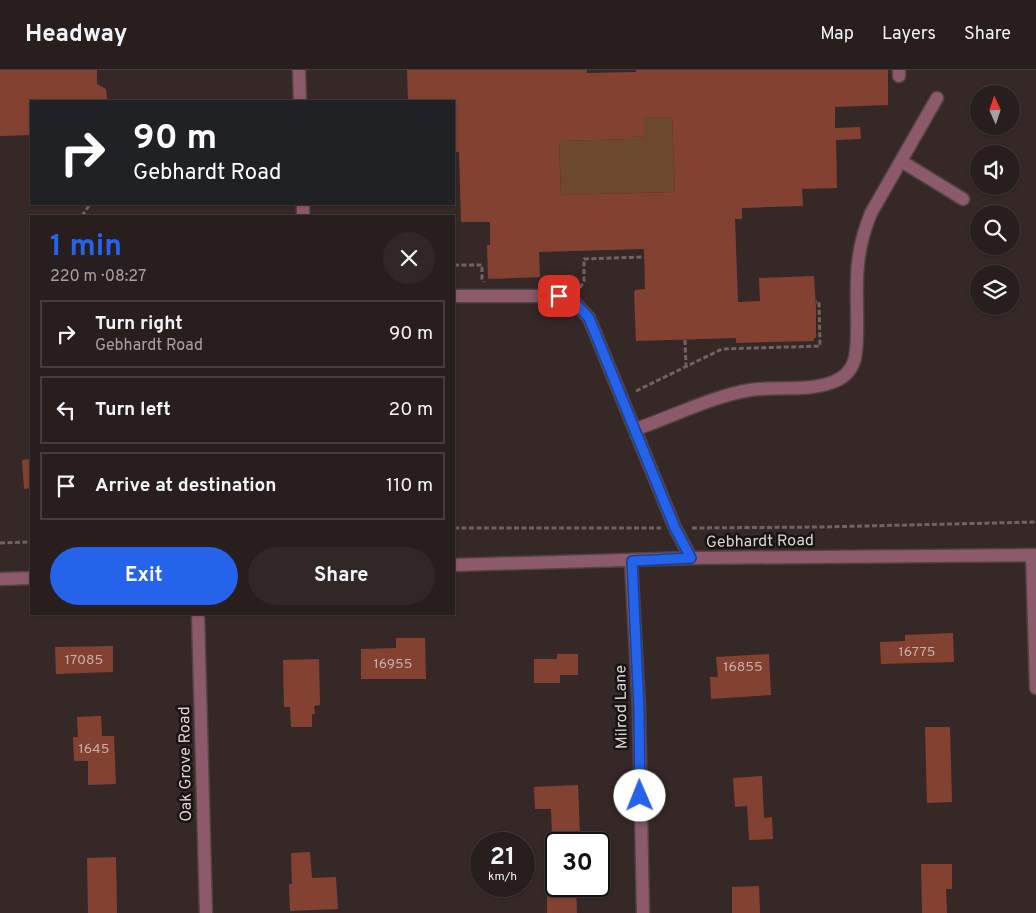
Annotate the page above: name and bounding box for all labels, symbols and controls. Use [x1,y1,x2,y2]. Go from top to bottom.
text: Headway [25,20,127,50]
text: Map [820,23,854,46]
text: Layers [882,23,936,46]
text: Share [964,23,1011,46]
north arrow [970,85,1020,135]
map controls [970,85,1020,315]
text: 90 m [133,117,217,161]
icon: right [50,120,115,185]
button: sound [970,145,1020,195]
text: Gebhardt Road [133,160,281,187]
button: search [970,205,1020,255]
text: 1 min [50,229,122,266]
button: close [383,232,435,284]
button: layers [970,265,1020,315]
text: 220 m · 08:27 [50,267,146,287]
pin [538,275,580,317]
icon: arrive [545,282,573,310]
text: Turn right [95,312,183,336]
icon: right [52,320,80,348]
text: 90 m [389,322,433,346]
text: Gebhardt Road [95,336,203,356]
icon: left [52,396,80,424]
text: Turn left [95,398,171,422]
text: 20 m [389,398,433,422]
icon: arrive [52,472,80,500]
text: Arrive at destination [95,474,276,498]
text: 110 m [386,474,433,498]
street label: Gebhardt Road [706,531,814,553]
button: Exit [50,547,238,605]
button: Share [248,547,435,605]
house number: 16775 [898,644,936,661]
house number: 17085 [65,652,103,669]
house number: 16955 [374,656,412,673]
house number: 16855 [723,659,763,676]
street label: Milrod Lane [611,665,633,749]
street label: Oak Grove Road [175,706,197,822]
house number: 1645 [79,741,109,758]
position arrow [613,769,665,821]
speed limit sign: 30 [545,832,610,897]
text: 21 [490,842,515,874]
text: km/h [488,869,517,885]

